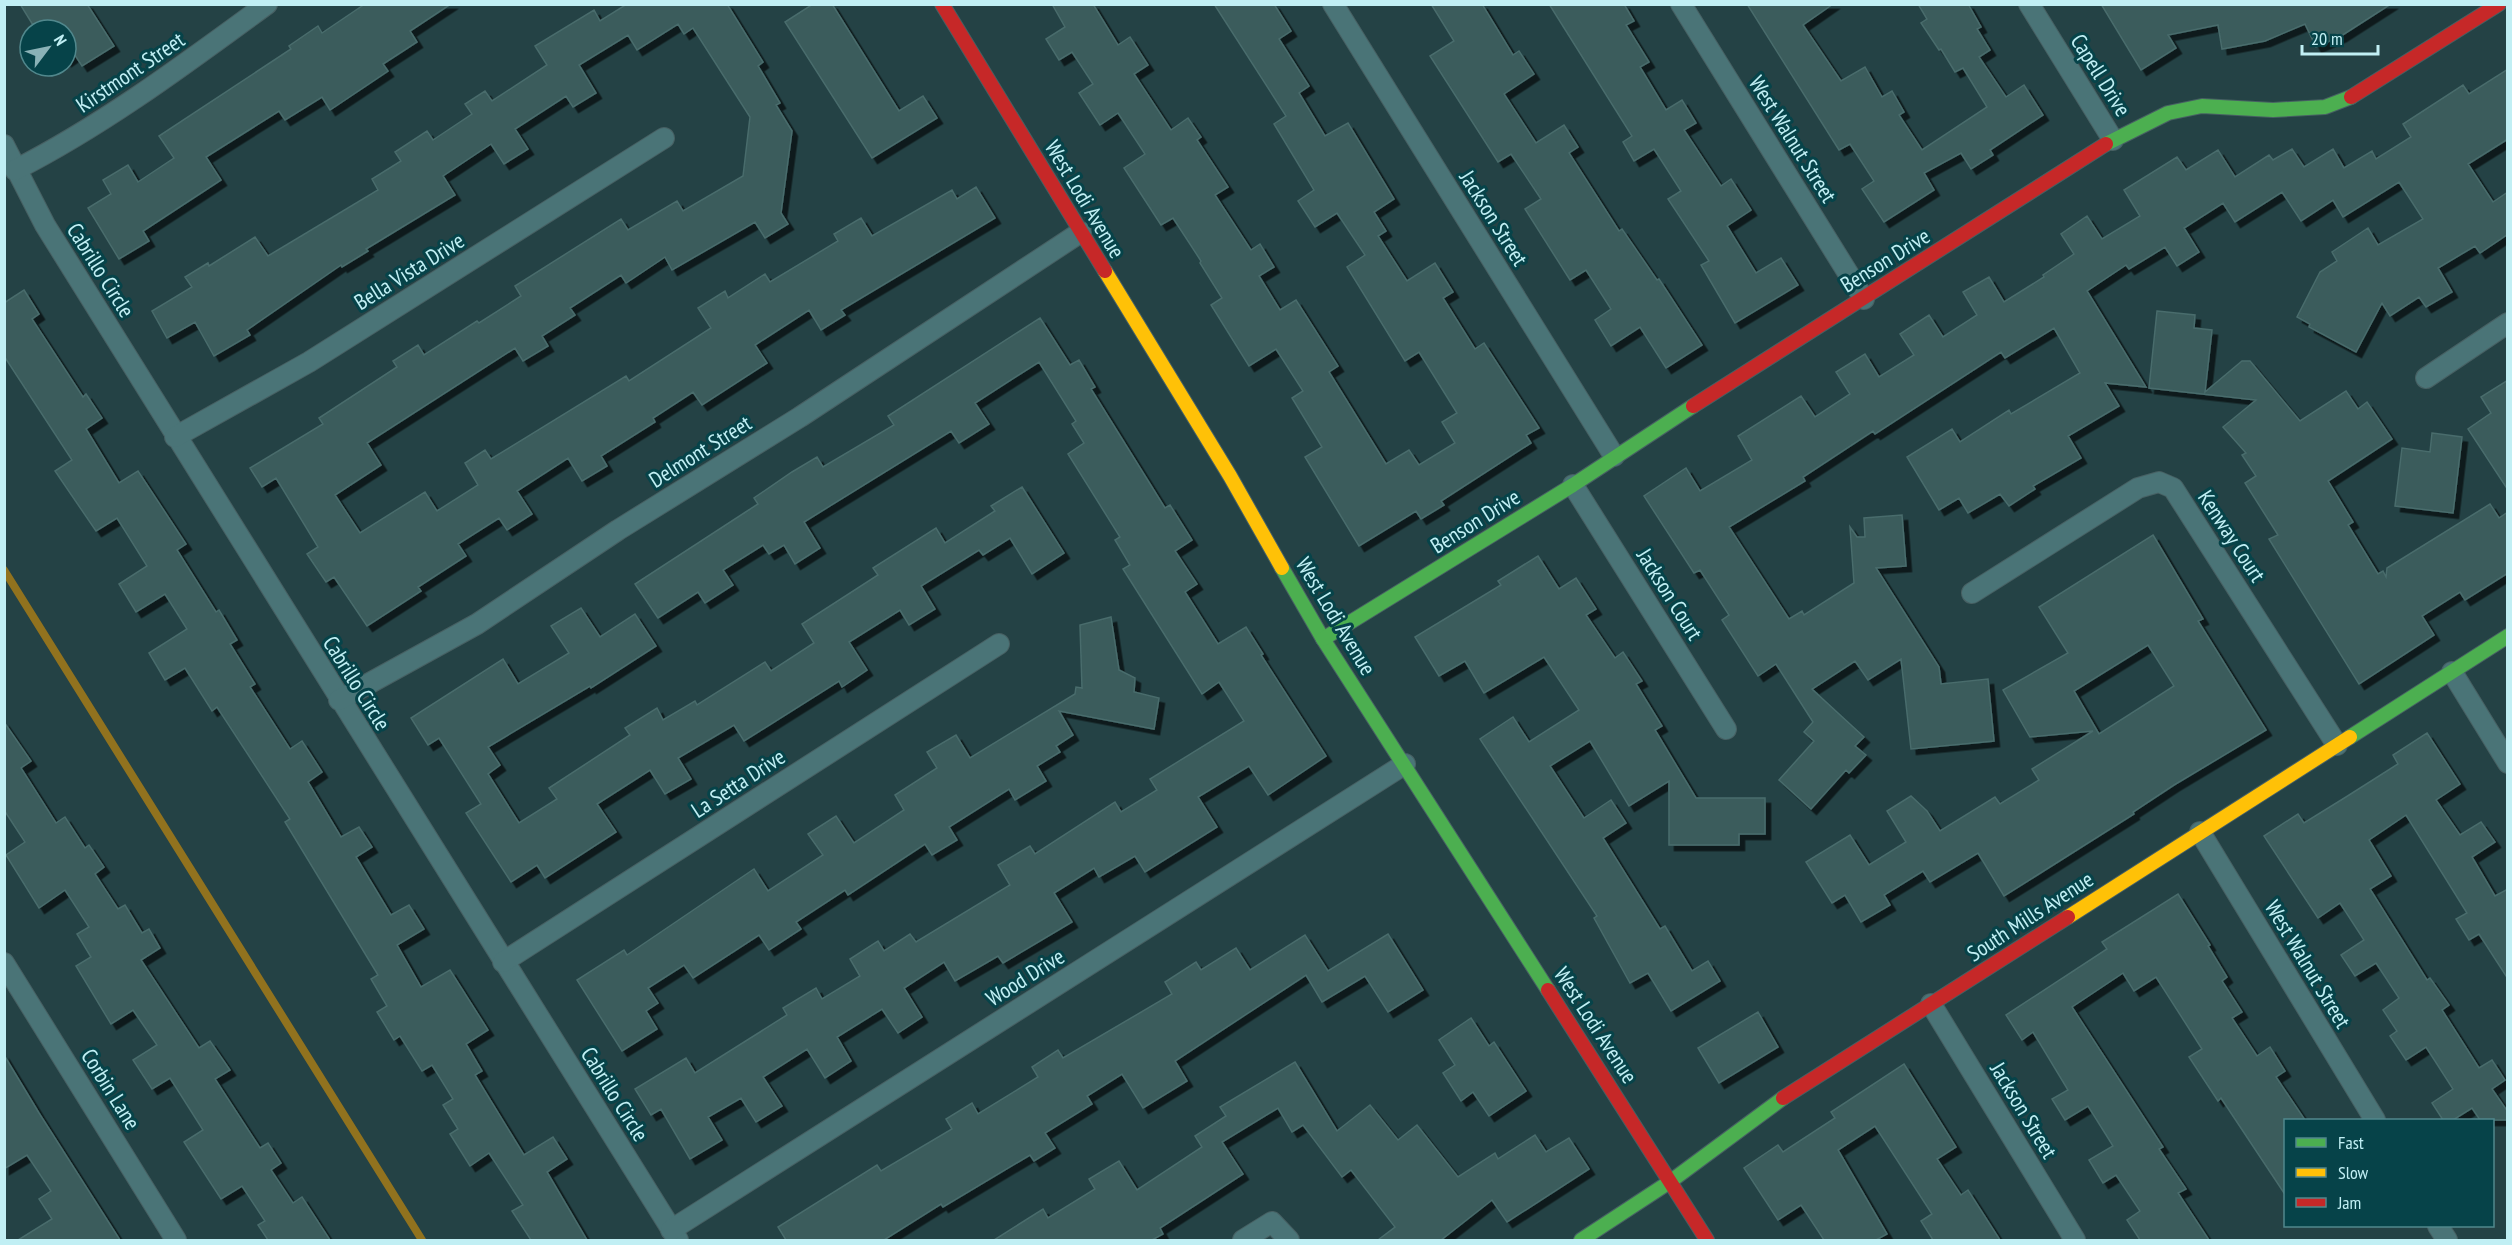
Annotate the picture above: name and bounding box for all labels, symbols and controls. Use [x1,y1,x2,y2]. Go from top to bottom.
north arrow [18,18,78,78]
scale bar [2302,18,2378,56]
street label: Kirstmont Street [70,25,190,119]
text: 20 m [2311,27,2343,50]
street label: Capell Drive [2065,29,2137,121]
text: N [50,31,71,49]
street label: West Walnut Street [1743,70,1843,208]
street label: West Lodi Avenue [1039,135,1131,263]
street label: Jackson Street [1453,164,1534,271]
street label: Cabrillo Circle [61,218,141,322]
street label: Benson Drive [1835,222,1935,298]
street label: Bella Vista Drive [349,226,469,316]
street label: Delmont Street [644,409,756,493]
street label: Benson Drive [1425,483,1525,559]
street label: Kenway Court [2192,485,2272,587]
street label: Jackson Court [1630,542,1709,645]
street label: West Lodi Avenue [1290,552,1382,680]
street label: Cabrillo Circle [317,631,397,735]
street label: La Setta Drive [686,742,790,824]
street label: South Mills Avenue [1962,865,2098,967]
street label: West Walnut Street [2259,895,2357,1033]
street label: Wood Drive [981,942,1069,1012]
street label: West Lodi Avenue [1548,962,1644,1088]
street label: Cabrillo Circle [575,1042,655,1146]
street label: Corbin Lane [75,1043,147,1135]
street label: Jackson Street [1984,1056,2064,1163]
legend [2284,1119,2494,1227]
text: Fast [2338,1131,2364,1154]
text: Slow [2338,1161,2369,1184]
text: Jam [2337,1191,2361,1214]

